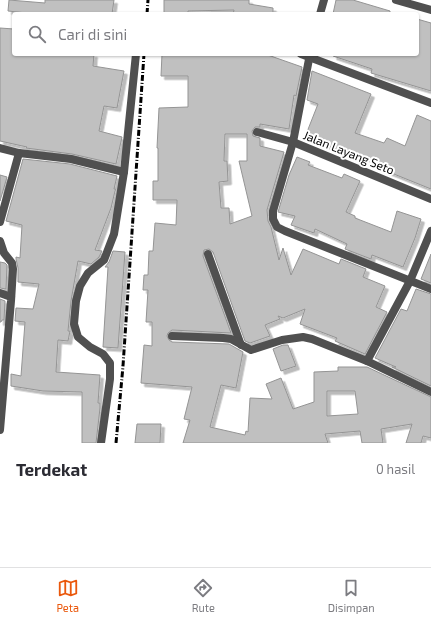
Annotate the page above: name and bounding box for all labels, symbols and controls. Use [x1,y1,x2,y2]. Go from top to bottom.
search box [12,12,419,56]
icon: search [26,23,48,45]
text: Cari di sini [58,25,127,43]
street label: Jalan Layang Seto [301,127,397,177]
text: Terdekat [16,459,87,479]
text: 0 hasil [376,461,415,477]
tab: Peta [56,577,79,614]
tab: Rute [192,577,215,614]
tab: Disimpan [328,577,375,614]

